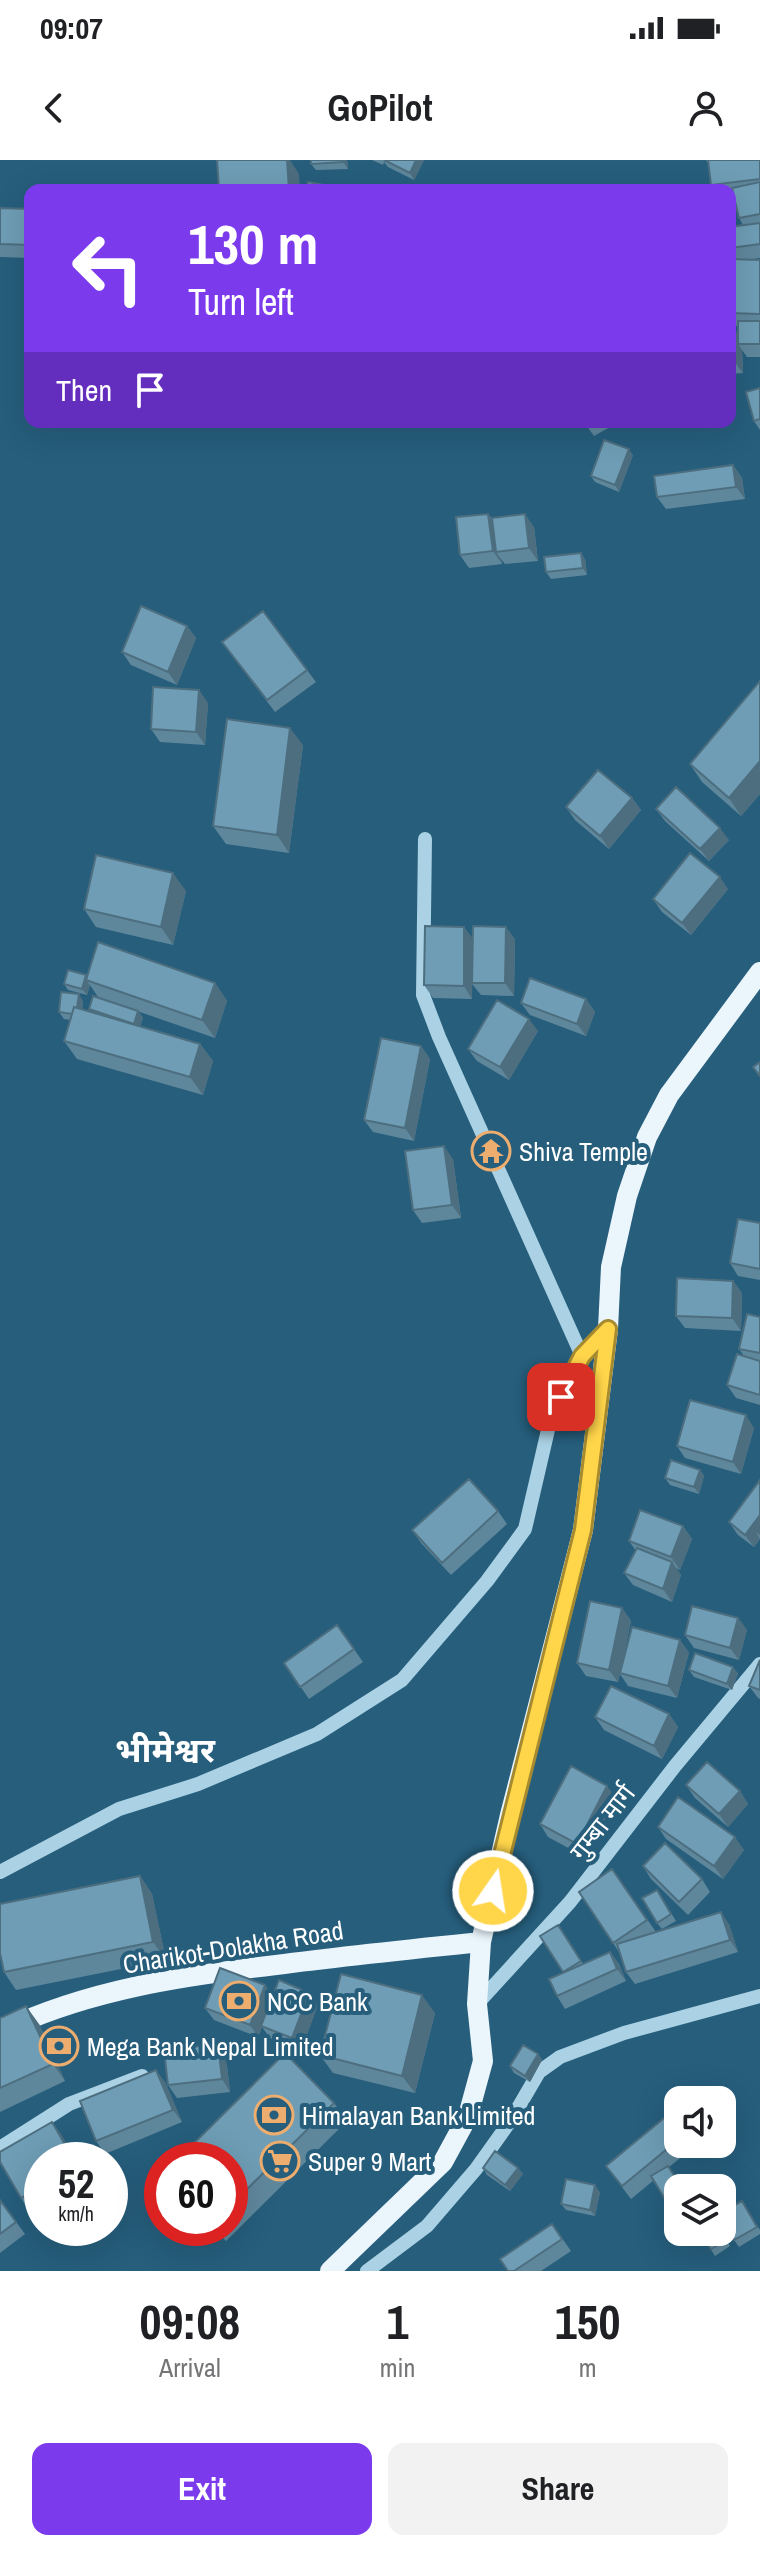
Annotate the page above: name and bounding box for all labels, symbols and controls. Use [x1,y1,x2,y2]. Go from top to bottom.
text: 09:07 [40,8,103,48]
text: GoPilot [328,84,432,132]
icon: back [32,86,76,130]
icon: person [684,86,728,130]
text: 130 m [188,206,318,281]
icon: left [56,216,160,320]
text: Turn left [188,278,294,326]
icon: arrive [128,368,172,412]
text: Then [56,370,112,410]
temple icon: Shiva Temple [470,1130,512,1172]
place label: Shiva Temple [519,1134,648,1169]
pin [527,1363,595,1431]
icon: arrive [539,1375,583,1419]
district label: भीमेश्वर [115,1727,216,1773]
street label: गुम्बा मार्ग [561,1776,643,1867]
position arrow [451,1849,535,1933]
street label: Charikot-Dolakha Road [120,1912,346,1982]
bank icon: NCC Bank [218,1980,260,2022]
place label: NCC Bank [267,1984,368,2019]
bank icon: Mega Bank Nepal Limited [38,2025,80,2067]
place label: Mega Bank Nepal Limited [87,2029,334,2064]
map controls [664,2086,736,2246]
button: sound [664,2086,736,2158]
bank icon: Himalayan Bank Limited [253,2094,295,2136]
place label: Himalayan Bank Limited [302,2098,535,2133]
supermarket icon: Super 9 Mart [259,2140,301,2182]
speed limit sign: 60 [144,2142,248,2246]
place label: Super 9 Mart [308,2144,431,2179]
text: 52 [58,2157,94,2210]
button: layers [664,2174,736,2246]
text: km/h [58,2200,94,2227]
text: 09:08 [140,2289,240,2354]
text: 1 [387,2289,408,2354]
text: 150 [555,2289,620,2354]
text: Arrival [159,2350,221,2385]
text: min [380,2350,415,2385]
text: m [579,2350,597,2385]
button: Exit [32,2443,372,2535]
button: Share [388,2443,728,2535]

